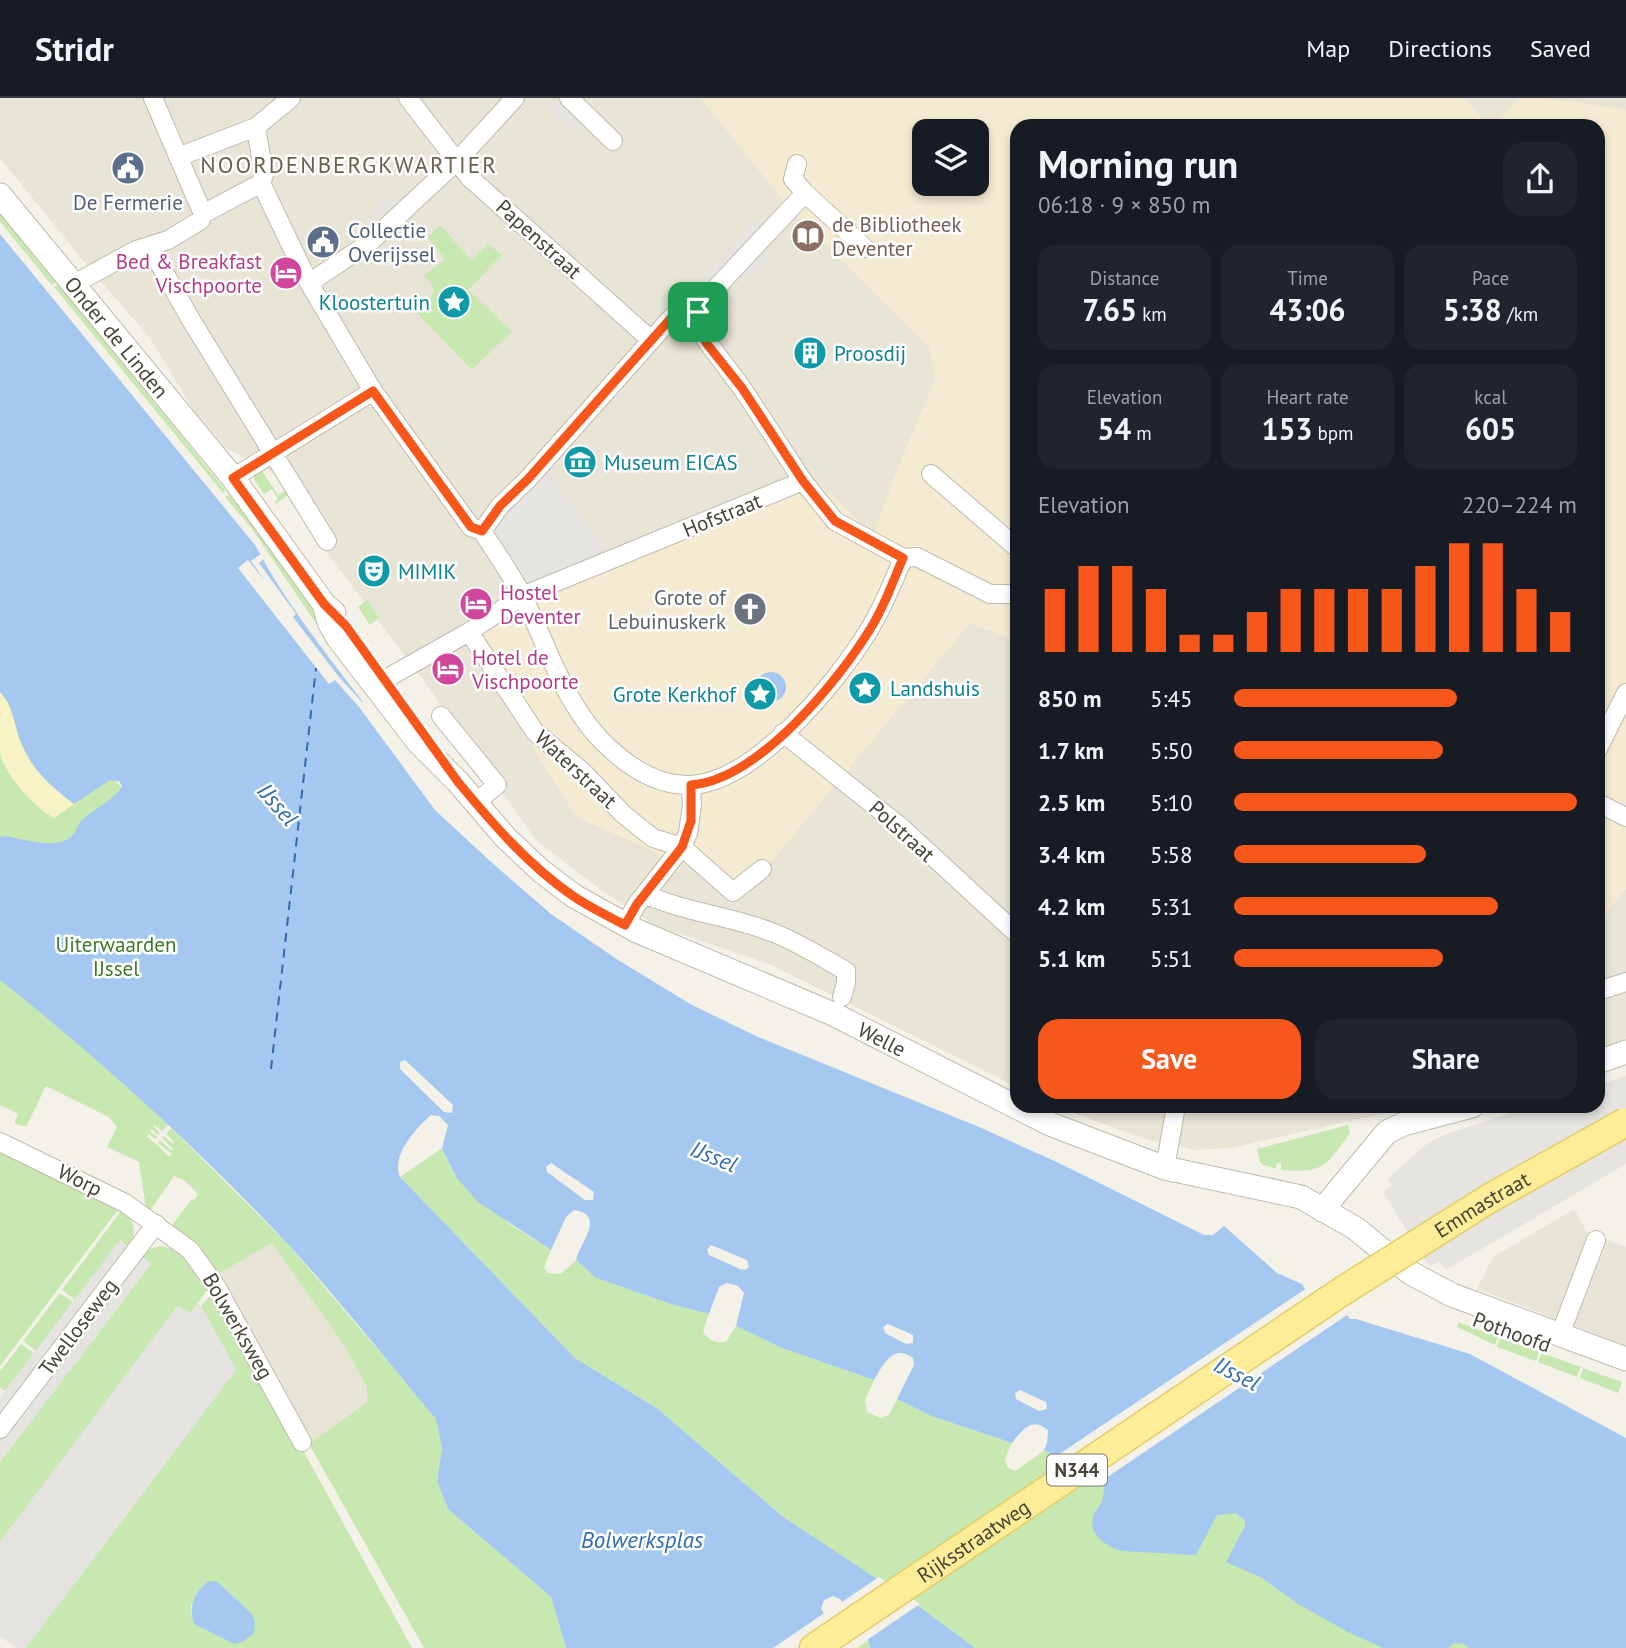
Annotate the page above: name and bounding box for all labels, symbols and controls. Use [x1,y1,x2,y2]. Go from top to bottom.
text: Stridr [35,27,114,70]
text: Map [1306,33,1350,64]
text: Directions [1388,33,1492,64]
text: Saved [1530,33,1591,64]
map controls [912,119,989,196]
button: layers [912,119,989,196]
text: Morning run [1038,139,1238,188]
button: share [1503,142,1577,216]
public building icon: De Fermerie [109,149,147,187]
district label: NOORDENBERGKWARTIER [200,150,498,179]
place label: De Fermerie [73,189,183,216]
text: 06:18 · 9 × 850 m [1038,190,1210,219]
street label: Papenstraat [491,194,587,284]
place label: de Bibliotheek Deventer [832,211,962,262]
place label: Collectie Overijssel [348,217,435,268]
library icon: de Bibliotheek Deventer [789,217,827,255]
public building icon: Collectie Overijssel [304,223,342,261]
place label: Bed & Breakfast Vischpoorte [116,248,262,299]
hotel icon: Bed & Breakfast Vischpoorte [267,254,305,292]
text: Distance [1090,266,1159,290]
text: Time [1287,266,1328,290]
text: Pace [1472,266,1509,290]
street label: Onder de Linden [59,271,175,403]
pin [668,282,728,342]
place icon: Kloostertuin [435,283,473,321]
place label: Kloostertuin [319,289,430,316]
text: 7.65 [1082,290,1137,329]
text: 43:06 [1269,290,1346,329]
text: 5:38 [1443,290,1502,329]
icon: arrive [679,293,717,331]
text: km [1137,302,1167,326]
text: /km [1502,302,1538,326]
building icon: Proosdij [791,334,829,372]
place label: Proosdij [834,340,906,367]
text: Elevation [1087,385,1162,409]
text: Heart rate [1266,385,1349,409]
text: kcal [1474,385,1507,409]
text: 54 [1097,409,1131,448]
text: 153 [1261,409,1312,448]
text: 605 [1465,409,1516,448]
text: m [1131,421,1152,445]
text: bpm [1312,421,1354,445]
museum icon: Museum EICAS [561,443,599,481]
place label: Museum EICAS [604,449,738,476]
street label: Hofstraat [679,487,765,543]
text: Elevation [1038,490,1130,519]
text: 220–224 m [1462,490,1577,519]
theatre icon: MIMIK [355,552,393,590]
place label: MIMIK [398,558,456,585]
place label: Hostel Deventer [500,579,581,630]
place label: Grote of Lebuinuskerk [608,584,727,635]
hotel icon: Hostel Deventer [457,585,495,623]
church icon: Grote of Lebuinuskerk [731,590,769,628]
place label: Hotel de Vischpoorte [471,644,579,695]
hotel icon: Hotel de Vischpoorte [429,650,467,688]
place icon: Landshuis [846,669,884,707]
place icon: Grote Kerkhof [741,675,779,713]
place label: Landshuis [890,675,980,702]
place label: Grote Kerkhof [613,681,737,708]
text: 850 m [1038,684,1101,713]
text: 5:45 [1150,684,1193,713]
street label: Waterstraat [529,724,623,814]
text: 1.7 km [1038,736,1104,765]
text: 5:50 [1150,736,1193,765]
water label: IJssel [251,776,305,832]
text: 2.5 km [1038,788,1105,817]
text: 5:10 [1150,788,1193,817]
street label: Polstraat [863,794,941,868]
text: 3.4 km [1038,840,1105,869]
text: 5:58 [1150,840,1193,869]
text: 4.2 km [1038,892,1105,921]
text: 5:31 [1150,892,1193,921]
park label: Uiterwaarden IJssel [56,931,176,982]
text: 5.1 km [1038,944,1105,973]
text: 5:51 [1150,944,1193,973]
street label: Welle [854,1015,911,1062]
button: Save [1038,1019,1301,1099]
button: Share [1315,1019,1577,1099]
water label: IJssel [686,1134,742,1178]
street label: Worp [53,1158,107,1202]
street label: Emmastraat [1429,1165,1534,1243]
street label: Bolwerksweg [197,1268,279,1384]
street label: Twelloseweg [33,1273,123,1381]
street label: Pothoofd [1469,1305,1555,1359]
water label: IJssel [1209,1349,1265,1397]
road number: N344 [1047,1454,1107,1486]
street label: Rijksstraatweg [911,1493,1035,1588]
water label: Bolwerksplas [581,1525,704,1554]

